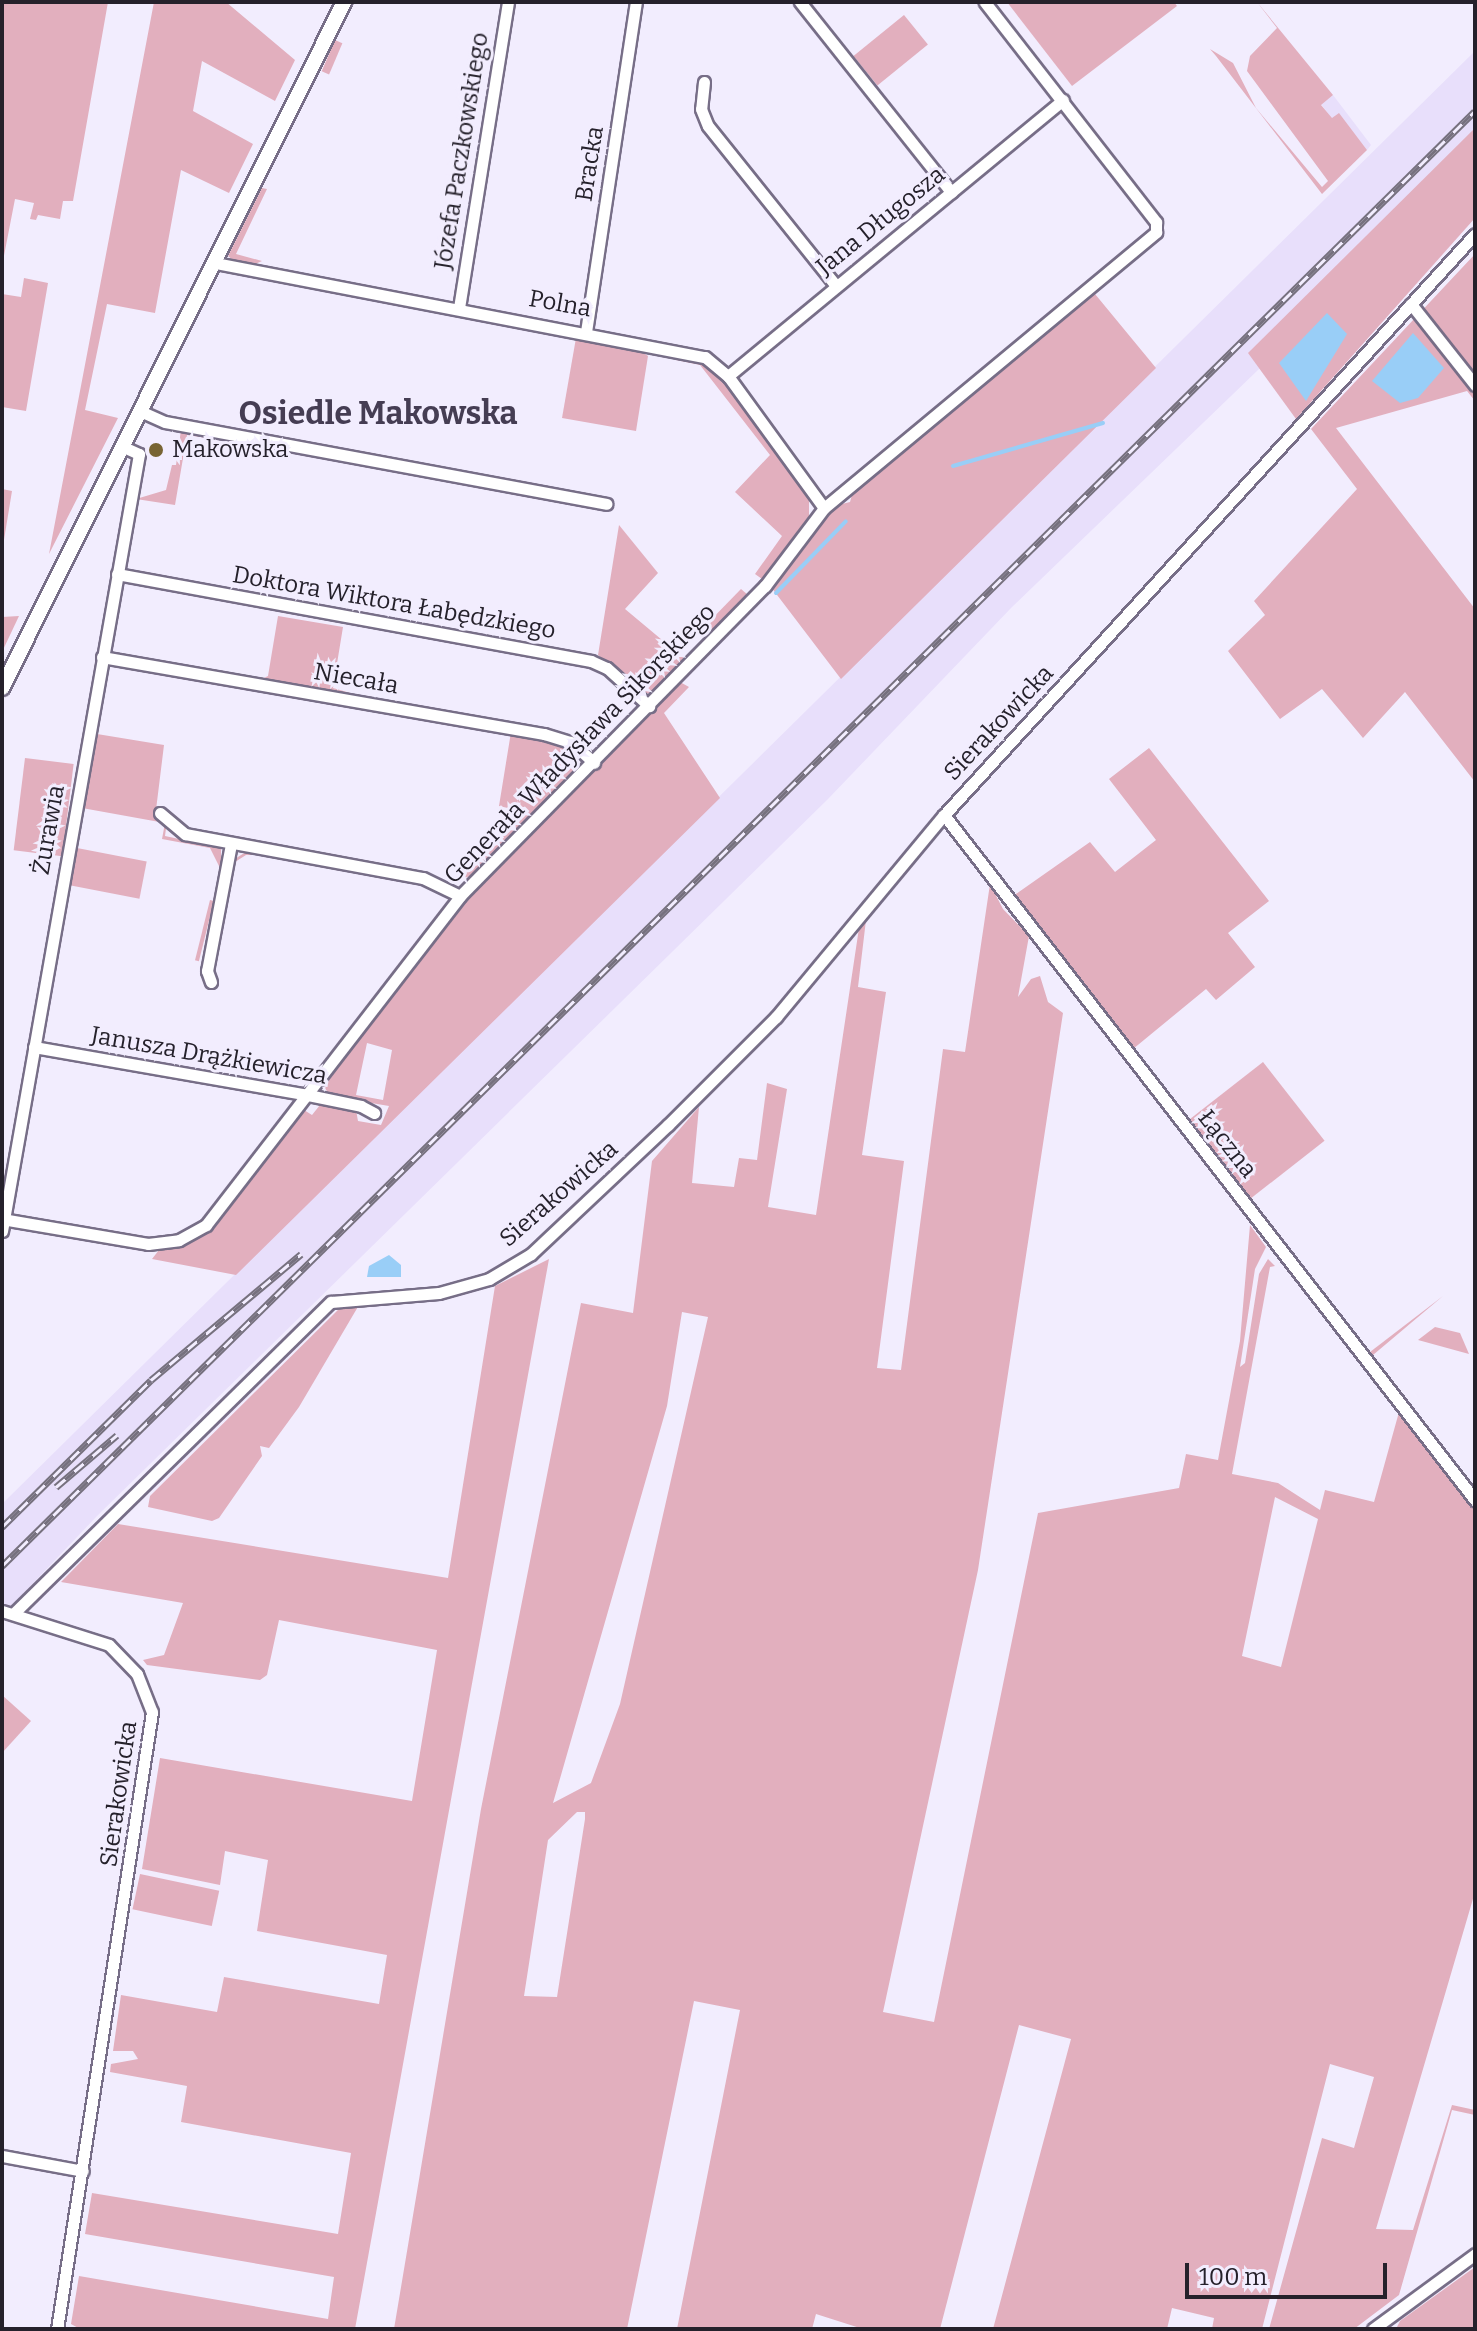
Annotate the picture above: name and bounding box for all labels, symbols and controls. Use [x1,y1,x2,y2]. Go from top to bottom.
street label: Józefa Paczkowskiego [429,31,495,271]
street label: Bracka [570,124,610,204]
street label: Jana Długosza [811,160,951,282]
street label: Polna [527,284,593,324]
district label: Osiedle Makowska [239,394,517,432]
place label: Makowska [172,436,288,464]
marker: Makowska [147,441,165,459]
street label: Doktora Wiktora Łabędzkiego [230,560,558,646]
street label: Generała Władysława Sikorskiego [438,598,722,890]
street label: Niecała [311,657,401,701]
street label: Sierakowicka [938,659,1060,787]
street label: Żurawia [27,783,71,877]
street label: Janusza Drążkiewicza [89,1021,329,1091]
street label: Łączna [1191,1104,1263,1184]
street label: Sierakowicka [494,1135,624,1253]
street label: Sierakowicka [95,1719,143,1869]
scale bar [1189,2247,1391,2297]
text: 100 m [1199,2263,1267,2291]

